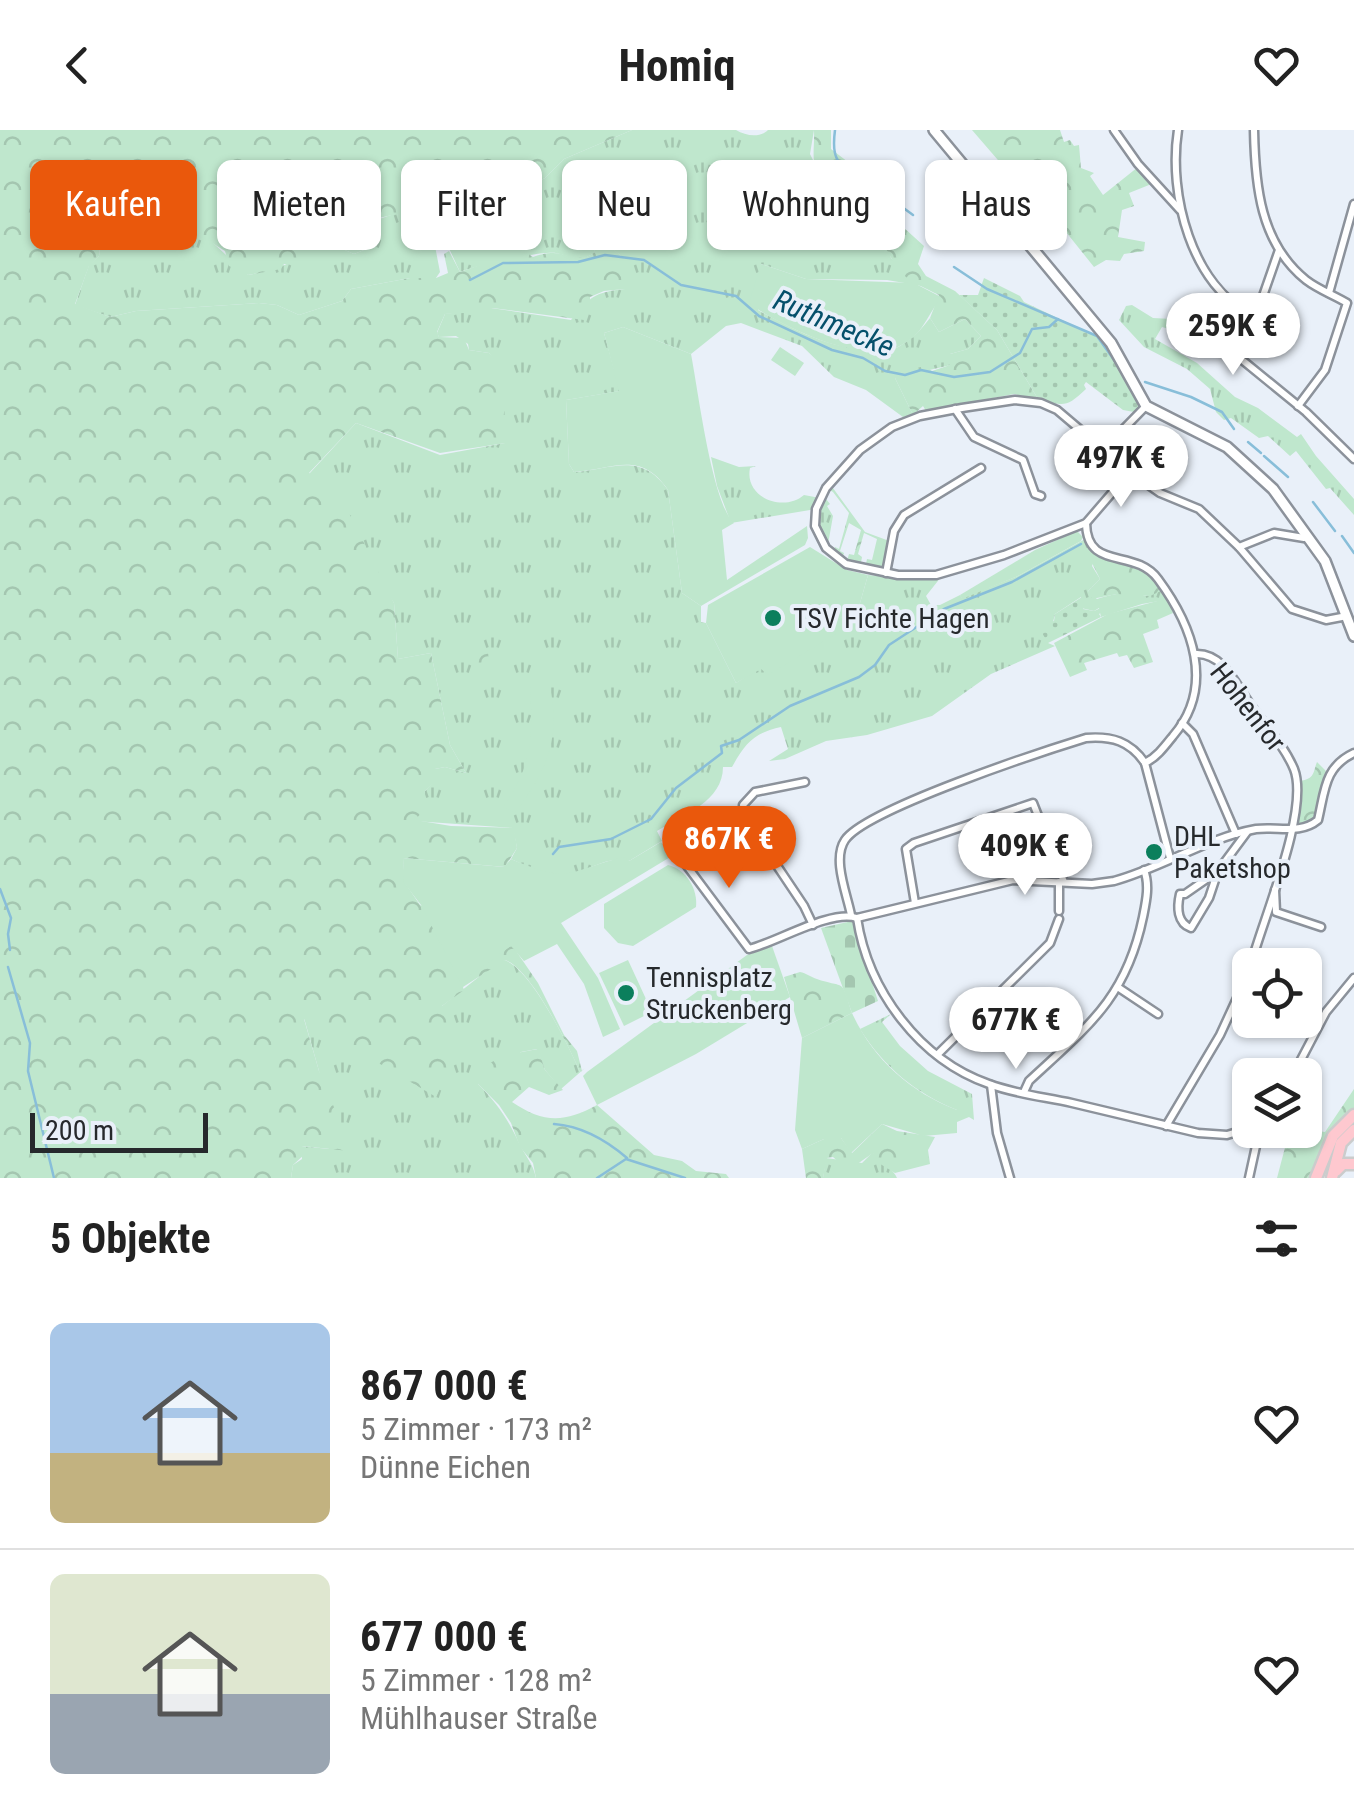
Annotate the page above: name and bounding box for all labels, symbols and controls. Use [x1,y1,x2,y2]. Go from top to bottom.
icon: back [50,38,105,93]
icon: heart [1249,38,1304,93]
text: Homiq [618,39,736,92]
chip: Kaufen [30,160,197,250]
chip: Mieten [217,160,381,250]
chip: Filter [401,160,542,250]
chip: Neu [562,160,687,250]
chip: Wohnung [707,160,905,250]
chip: Haus [925,160,1067,250]
water label: Ruthmecke [768,282,900,364]
pin: 259K € [1152,293,1314,378]
text: 259K € [1188,306,1278,344]
pin: 497K € [1040,425,1202,510]
text: 497K € [1076,438,1166,476]
place label: TSV Fichte Hagen [793,602,989,635]
marker: TSV Fichte Hagen [762,607,784,629]
street label: Hohenfor [1203,656,1293,758]
pin: 867K € [648,806,810,891]
pin: 409K € [944,813,1106,898]
text: 867K € [684,819,774,857]
place label: DHL Paketshop [1174,820,1291,885]
text: 409K € [980,826,1070,864]
marker: DHL Paketshop [1143,841,1165,863]
map controls [1232,948,1322,1148]
button: locate [1232,948,1322,1038]
place label: Tennisplatz Struckenberg [646,961,792,1026]
marker: Tennisplatz Struckenberg [615,982,637,1004]
pin: 677K € [935,987,1097,1072]
text: 677K € [971,1000,1061,1038]
button: layers [1232,1058,1322,1148]
scale bar [30,1108,208,1153]
text: 200 m [45,1114,114,1147]
icon: filters [1249,1211,1304,1266]
text: 5 Objekte [50,1214,211,1263]
text: 867 000 € [360,1361,528,1410]
icon: home [130,1363,250,1483]
icon: heart [1249,1396,1304,1451]
text: 5 Zimmer · 173 m² [360,1410,592,1448]
text: Dünne Eichen [360,1448,531,1486]
text: 677 000 € [360,1612,528,1661]
icon: home [130,1614,250,1734]
icon: heart [1249,1647,1304,1702]
text: 5 Zimmer · 128 m² [360,1661,592,1699]
text: Mühlhauser Straße [360,1699,598,1737]

